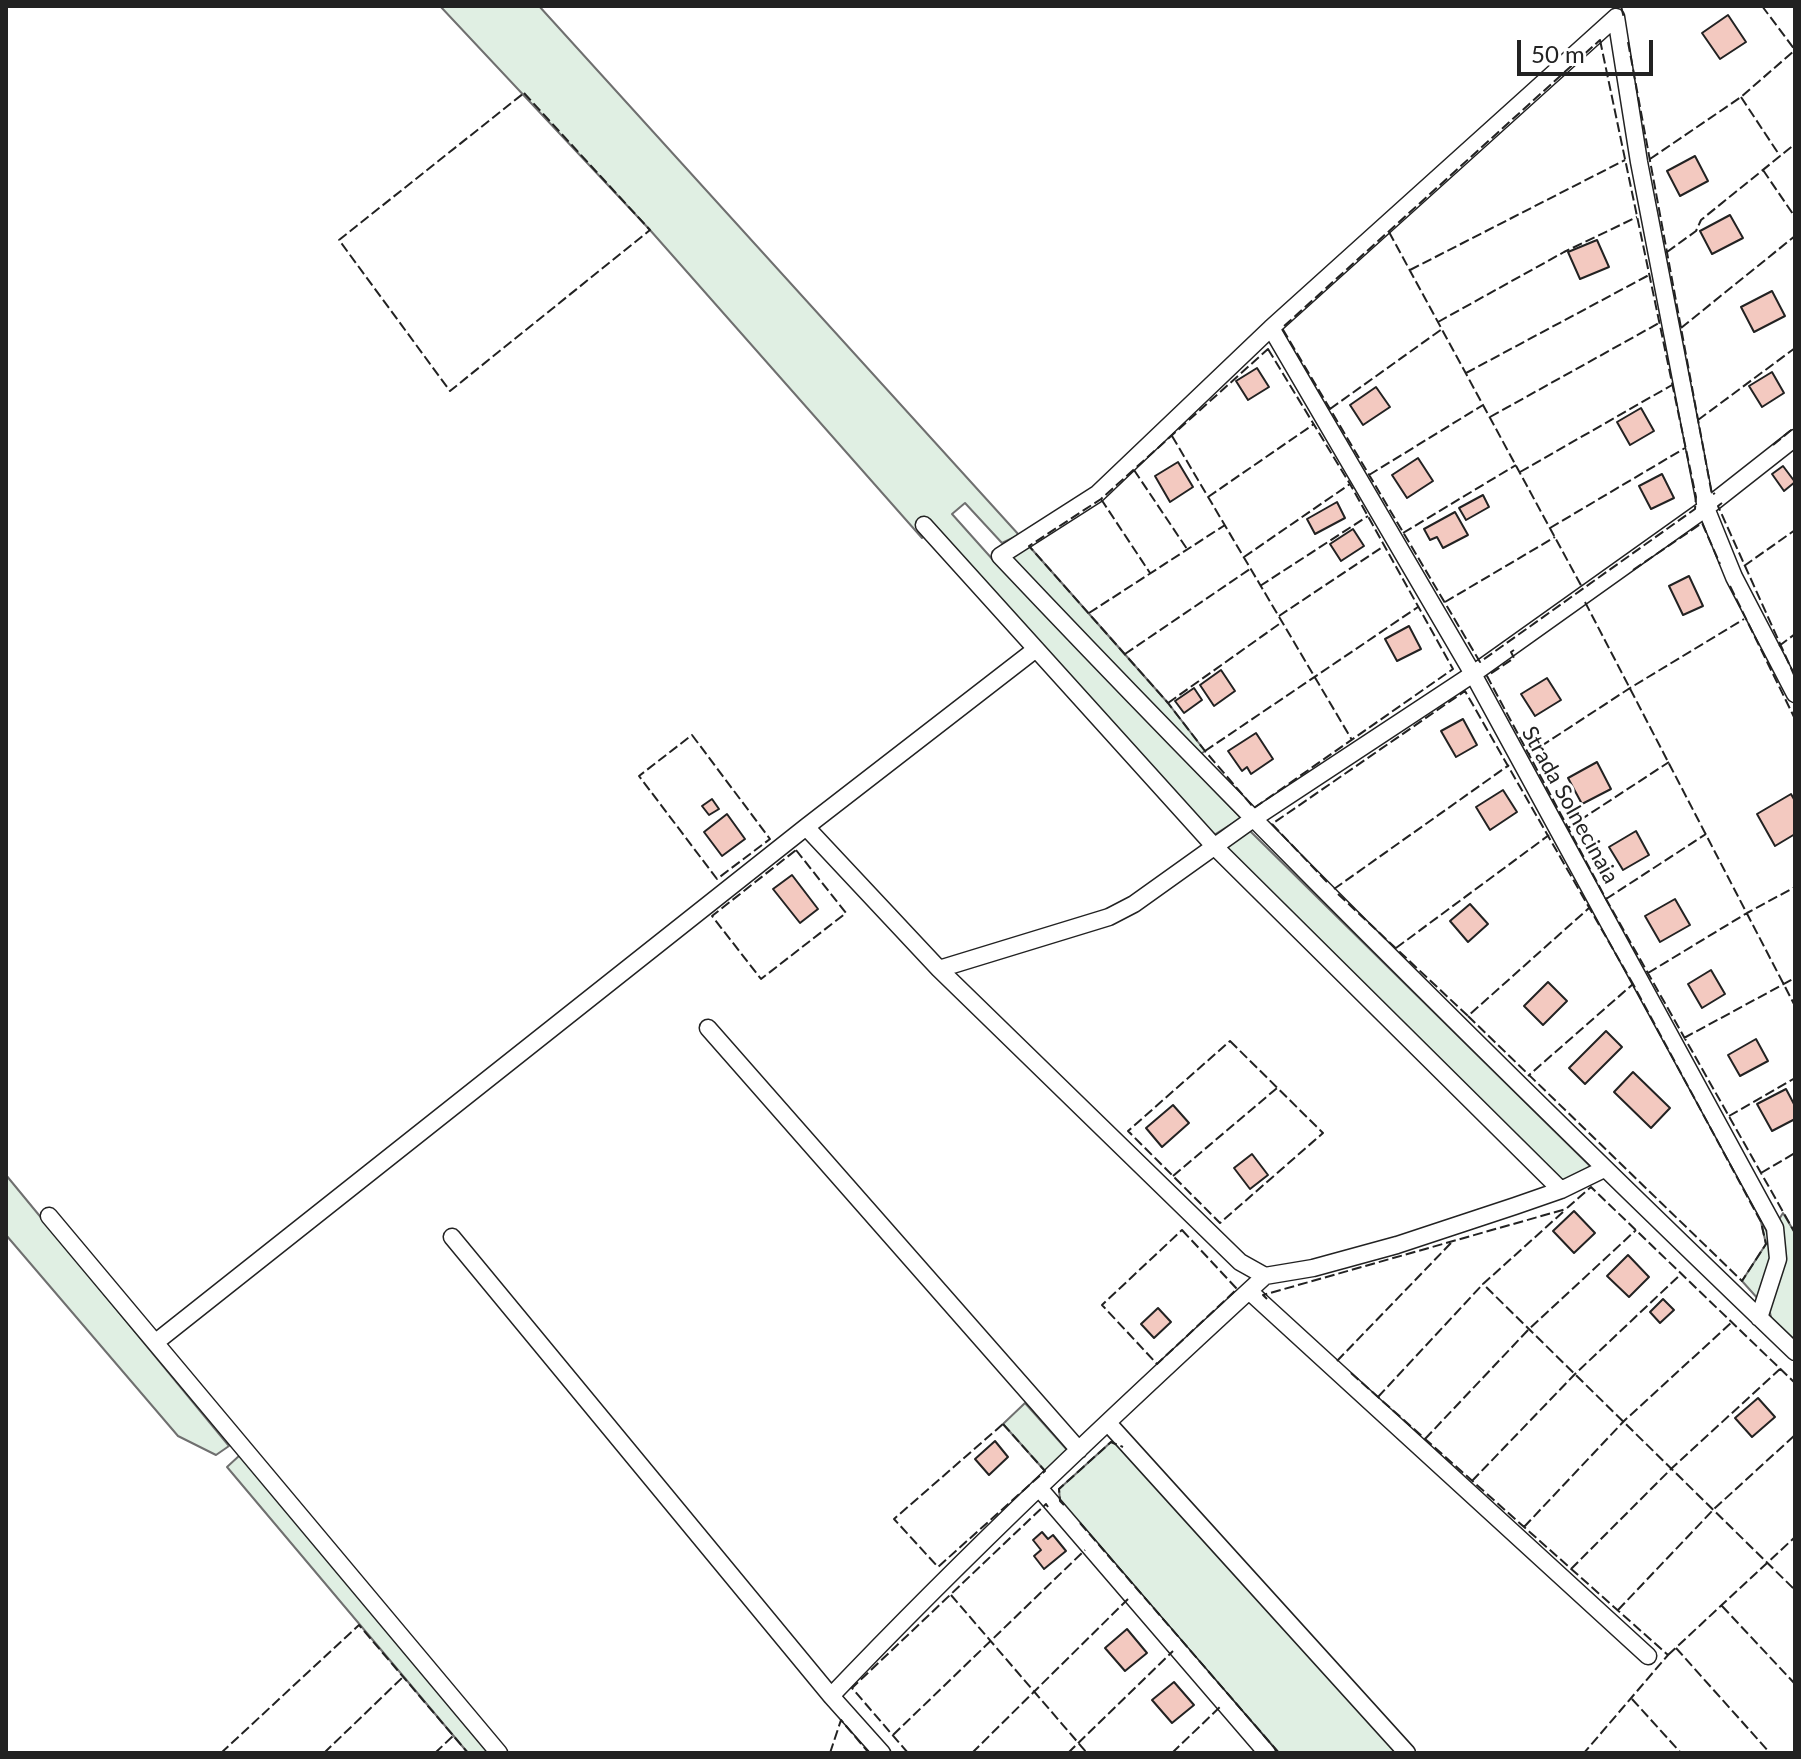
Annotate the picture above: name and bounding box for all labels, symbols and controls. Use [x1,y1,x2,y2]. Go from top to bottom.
scale bar [1521,24,1657,74]
text: 50 m [1531,39,1585,68]
street label: Strada Solnecinaia [1516,722,1624,888]

